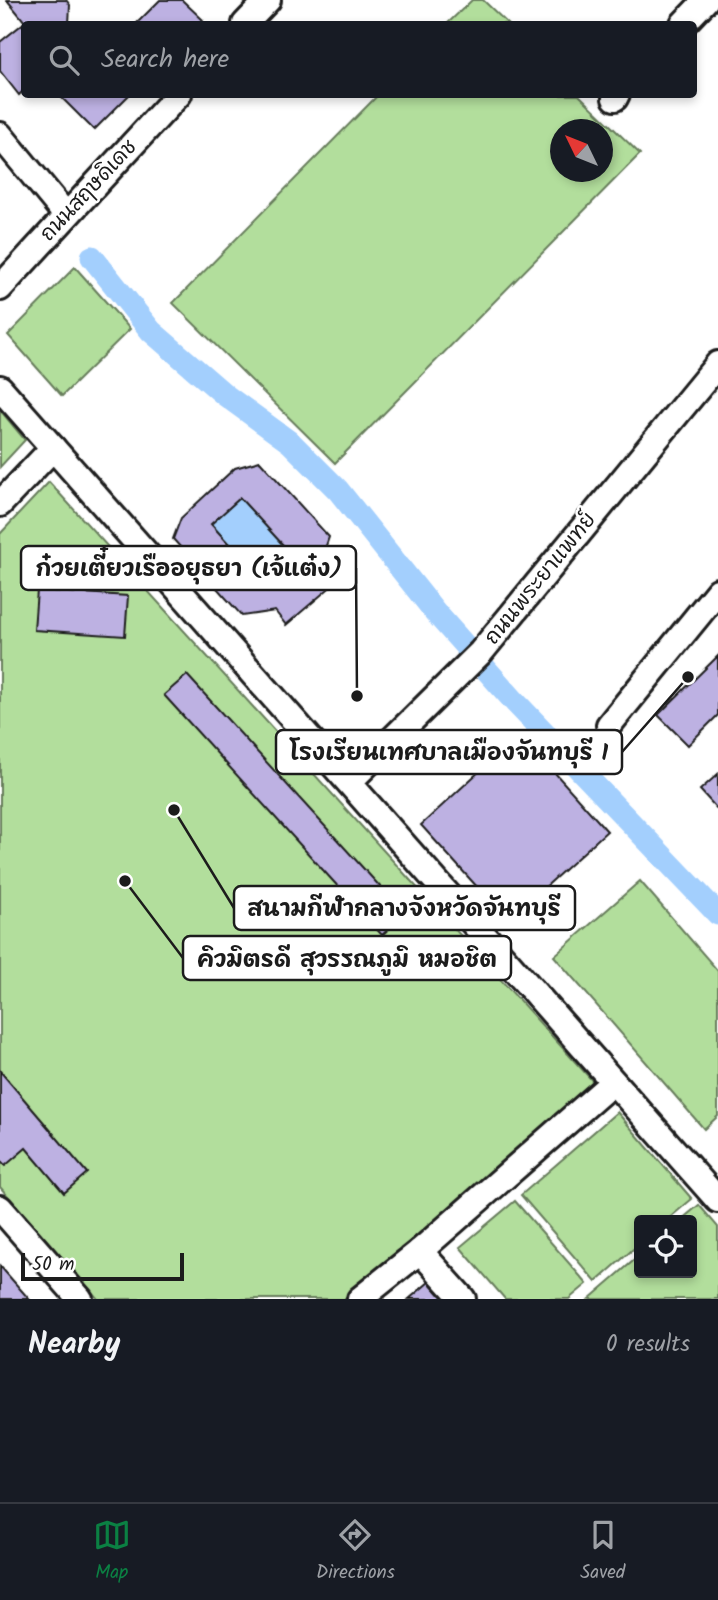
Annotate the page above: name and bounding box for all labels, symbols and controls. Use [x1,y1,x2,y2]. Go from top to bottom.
search box [21,21,697,98]
text: Search here [101,39,229,81]
icon: search [45,41,83,79]
north arrow [550,119,613,182]
street label: ถนนสฤษดิเดช [33,132,145,250]
street label: ถนนพระยาแพทย์ [477,505,605,653]
text: ก๋วยเตี๋ยวเรืออยุธยา (เจ้แต๋ง) [35,545,343,588]
callout: ก๋วยเตี๋ยวเรืออยุธยา (เจ้แต๋ง) [21,546,356,590]
callout: โรงเรียนเทศบาลเมืองจันทบุรี 1 [276,730,622,774]
text: โรงเรียนเทศบาลเมืองจันทบุรี 1 [289,736,608,772]
callout: สนามกีฬากลางจังหวัดจันทบุรี [234,886,575,930]
text: สนามกีฬากลางจังหวัดจันทบุรี [248,892,561,928]
callout: คิวมิตรดี สุวรรณภูมิ หมอชิต [183,936,511,980]
text: คิวมิตรดี สุวรรณภูมิ หมอชิต [197,943,497,979]
map controls [634,1215,697,1278]
button: locate [634,1215,697,1278]
scale bar [21,1250,184,1282]
text: 50 m [32,1250,74,1280]
text: Nearby [28,1321,120,1369]
text: 0 results [606,1327,690,1363]
tab: Map [93,1516,131,1588]
tab: Directions [316,1516,395,1588]
tab: Saved [580,1516,625,1588]

